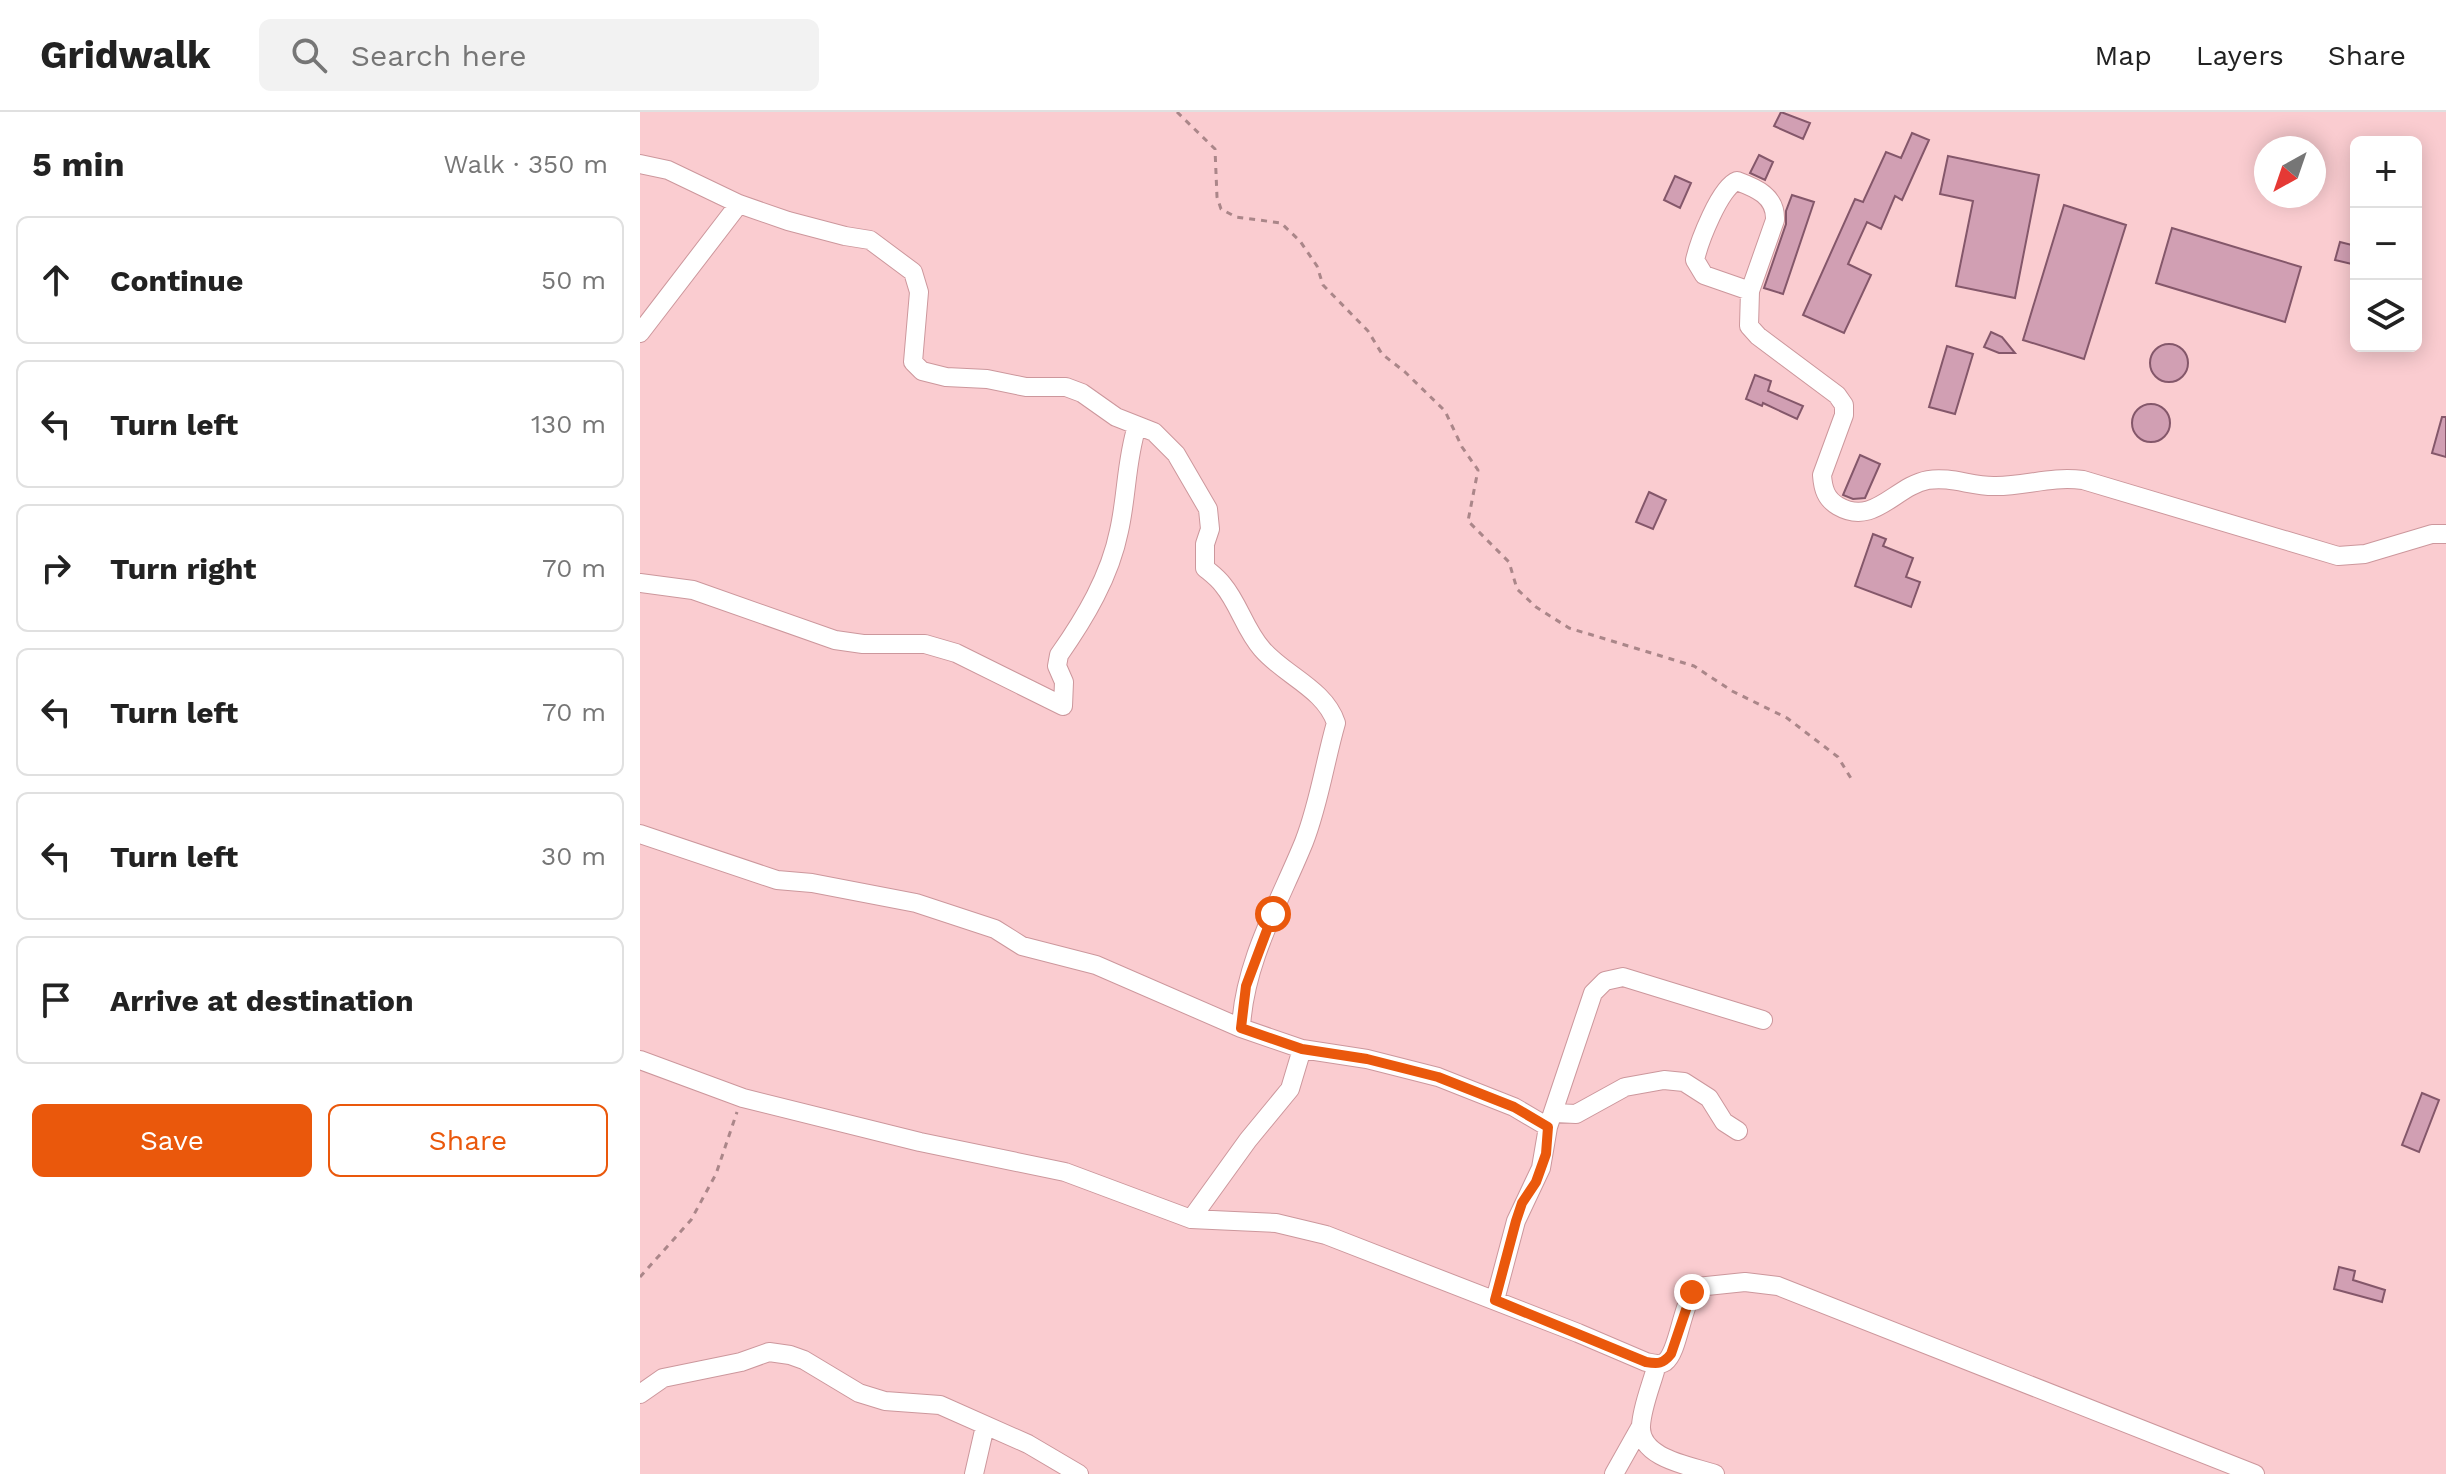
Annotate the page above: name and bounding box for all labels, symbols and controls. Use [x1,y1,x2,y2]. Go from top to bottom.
search box [259,19,819,91]
text: Gridwalk [40,33,211,77]
icon: search [287,33,331,77]
text: Search here [351,38,527,73]
text: Map [2095,39,2152,72]
text: Layers [2196,39,2284,72]
text: Share [2328,39,2406,72]
north arrow [2254,136,2326,208]
map controls [2350,136,2422,352]
button: + [2350,136,2422,208]
text: 5 min [32,144,125,184]
text: Walk · 350 m [443,149,608,179]
button: − [2350,208,2422,280]
icon: ahead [34,258,78,302]
text: Continue [110,263,243,298]
text: 50 m [541,265,606,295]
button: layers [2350,280,2422,352]
icon: left [34,402,78,446]
text: Turn left [110,407,238,442]
text: 130 m [531,409,606,439]
icon: right [34,546,78,590]
text: Turn right [110,551,256,586]
text: 70 m [542,553,606,583]
icon: left [34,690,78,734]
text: Turn left [110,695,238,730]
text: 70 m [542,697,606,727]
icon: left [34,834,78,878]
text: Turn left [110,839,238,874]
text: 30 m [541,841,606,871]
route start [1255,896,1291,932]
icon: arrive [34,978,78,1022]
text: Arrive at destination [110,983,414,1018]
button: Save [32,1104,312,1177]
button: Share [328,1104,608,1177]
route end [1674,1274,1710,1310]

